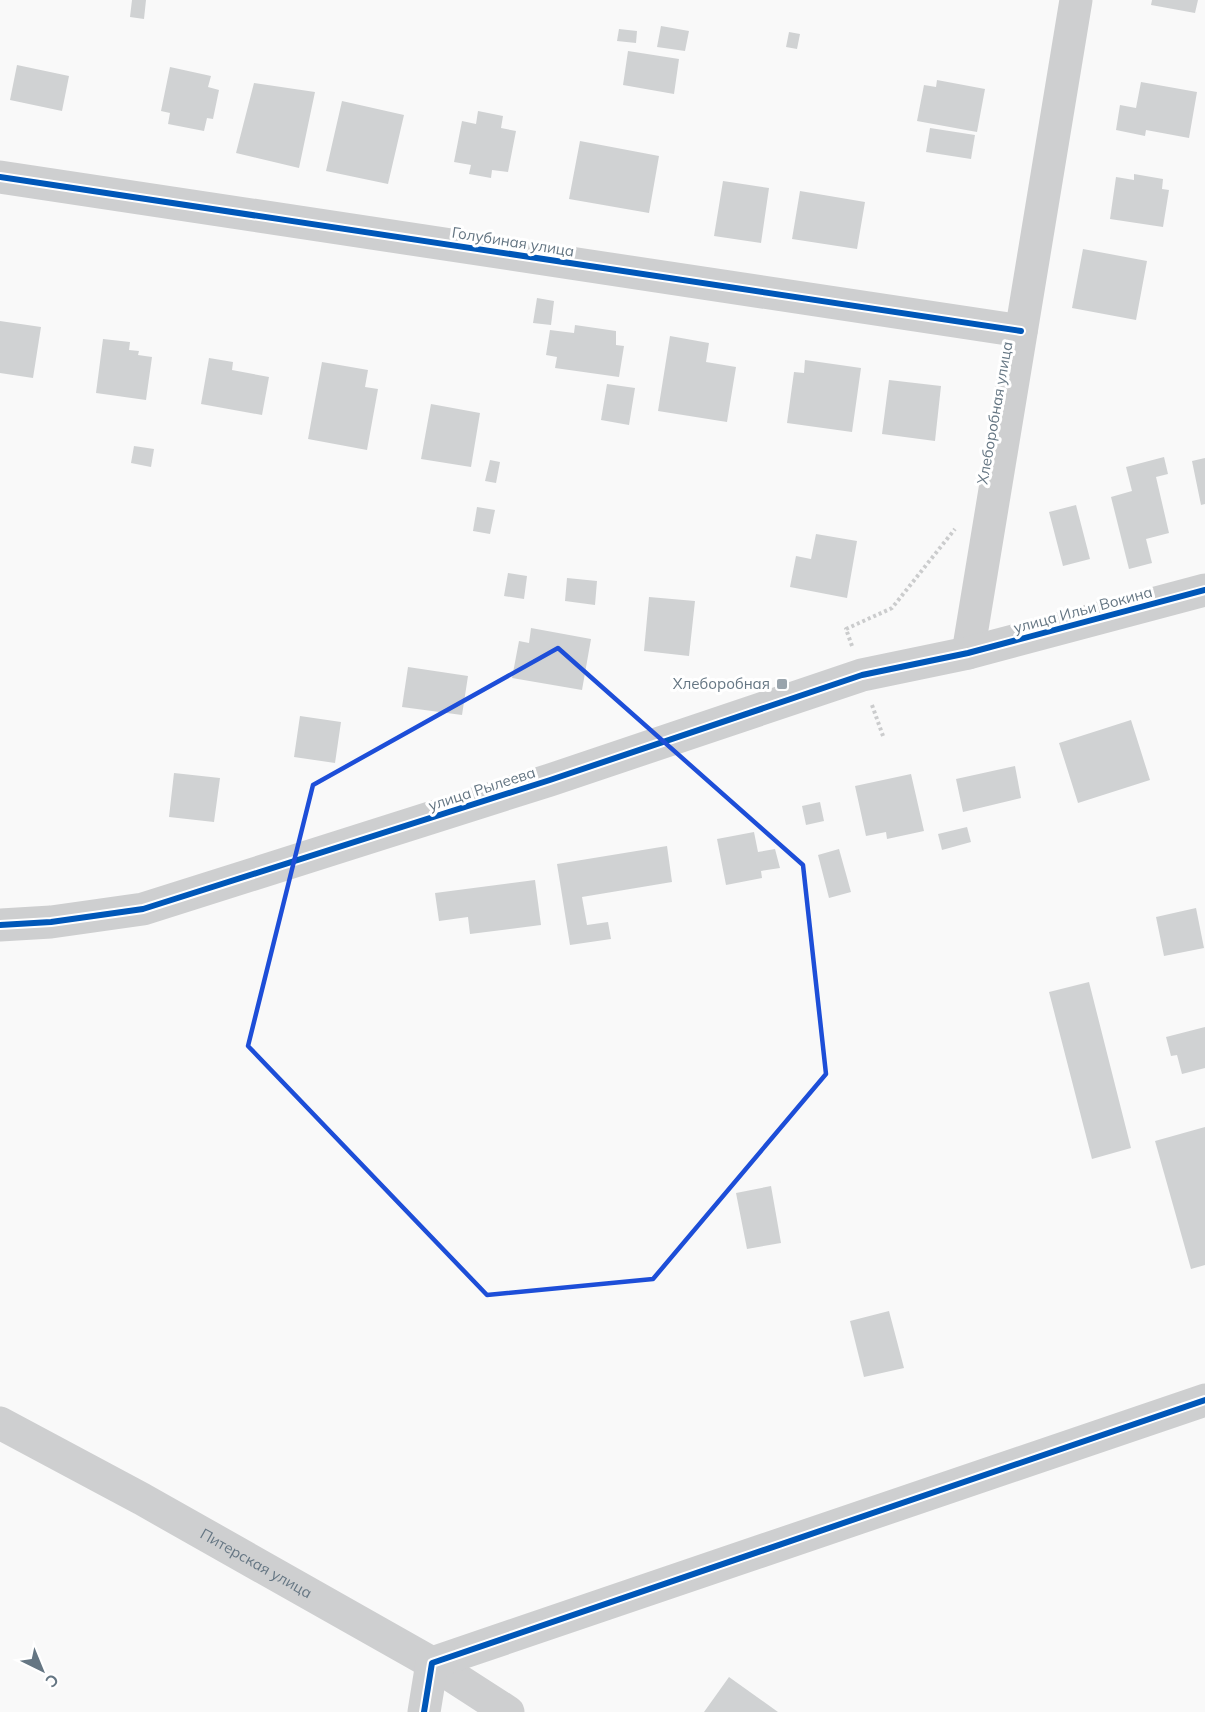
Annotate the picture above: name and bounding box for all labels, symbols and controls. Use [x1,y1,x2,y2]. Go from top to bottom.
street label: Голубиная улица [451,222,576,261]
street label: Хлеборобная улица [973,340,1016,486]
street label: улица Ильи Вокина [1011,582,1154,637]
place label: Хлеборобная [673,674,770,693]
marker: Хлеборобная [775,677,789,691]
street label: улица Рылеева [426,762,538,815]
street label: Питерская улица [197,1524,315,1602]
north arrow [12,1640,72,1700]
text: С [41,1670,63,1692]

